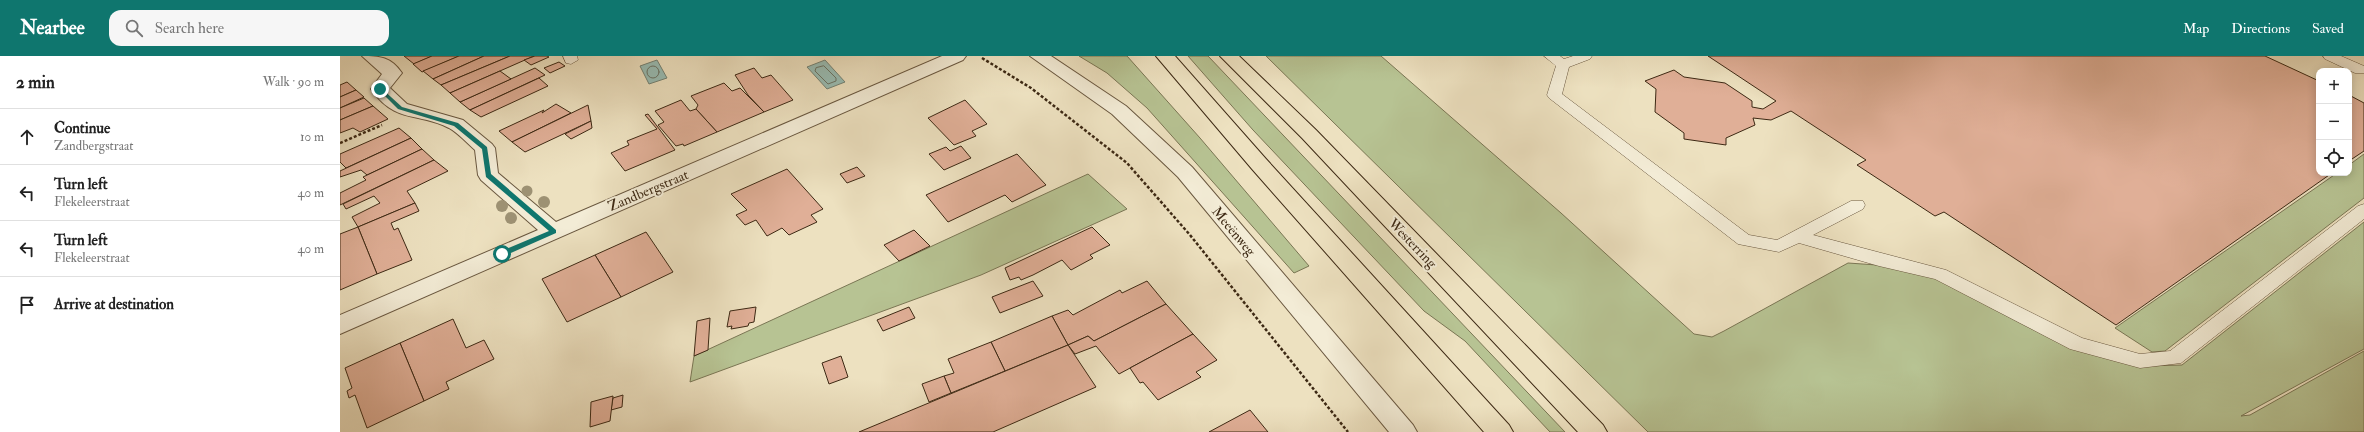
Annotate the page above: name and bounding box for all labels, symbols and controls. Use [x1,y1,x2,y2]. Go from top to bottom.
search box [109,10,389,46]
text: Nearbee [20,16,85,40]
icon: search [123,17,145,39]
text: Search here [155,19,224,38]
text: Map [2183,20,2209,37]
text: Directions [2231,20,2290,37]
text: Saved [2312,20,2344,37]
map controls [2316,68,2352,176]
button: + [2316,68,2352,104]
text: 2 min [16,72,55,93]
text: Walk · 90 m [263,74,324,90]
route end [371,80,389,98]
button: − [2316,104,2352,140]
text: Continue [54,119,110,138]
icon: ahead [16,126,38,148]
text: 10 m [300,129,324,145]
text: Zandbergstraat [54,138,134,154]
button: locate [2316,140,2352,176]
street label: Zandbergstraat [605,166,691,215]
text: Turn left [54,175,108,194]
icon: left [16,182,38,204]
text: 40 m [298,185,324,201]
text: Flekeleerstraat [54,194,130,210]
street label: Meeënweg [1208,203,1260,260]
street label: Westerring [1384,214,1441,272]
text: Turn left [54,231,108,250]
icon: left [16,238,38,260]
text: 40 m [298,241,324,257]
route start [493,245,511,263]
text: Flekeleerstraat [54,250,130,266]
icon: arrive [16,294,38,316]
text: Arrive at destination [54,295,174,314]

